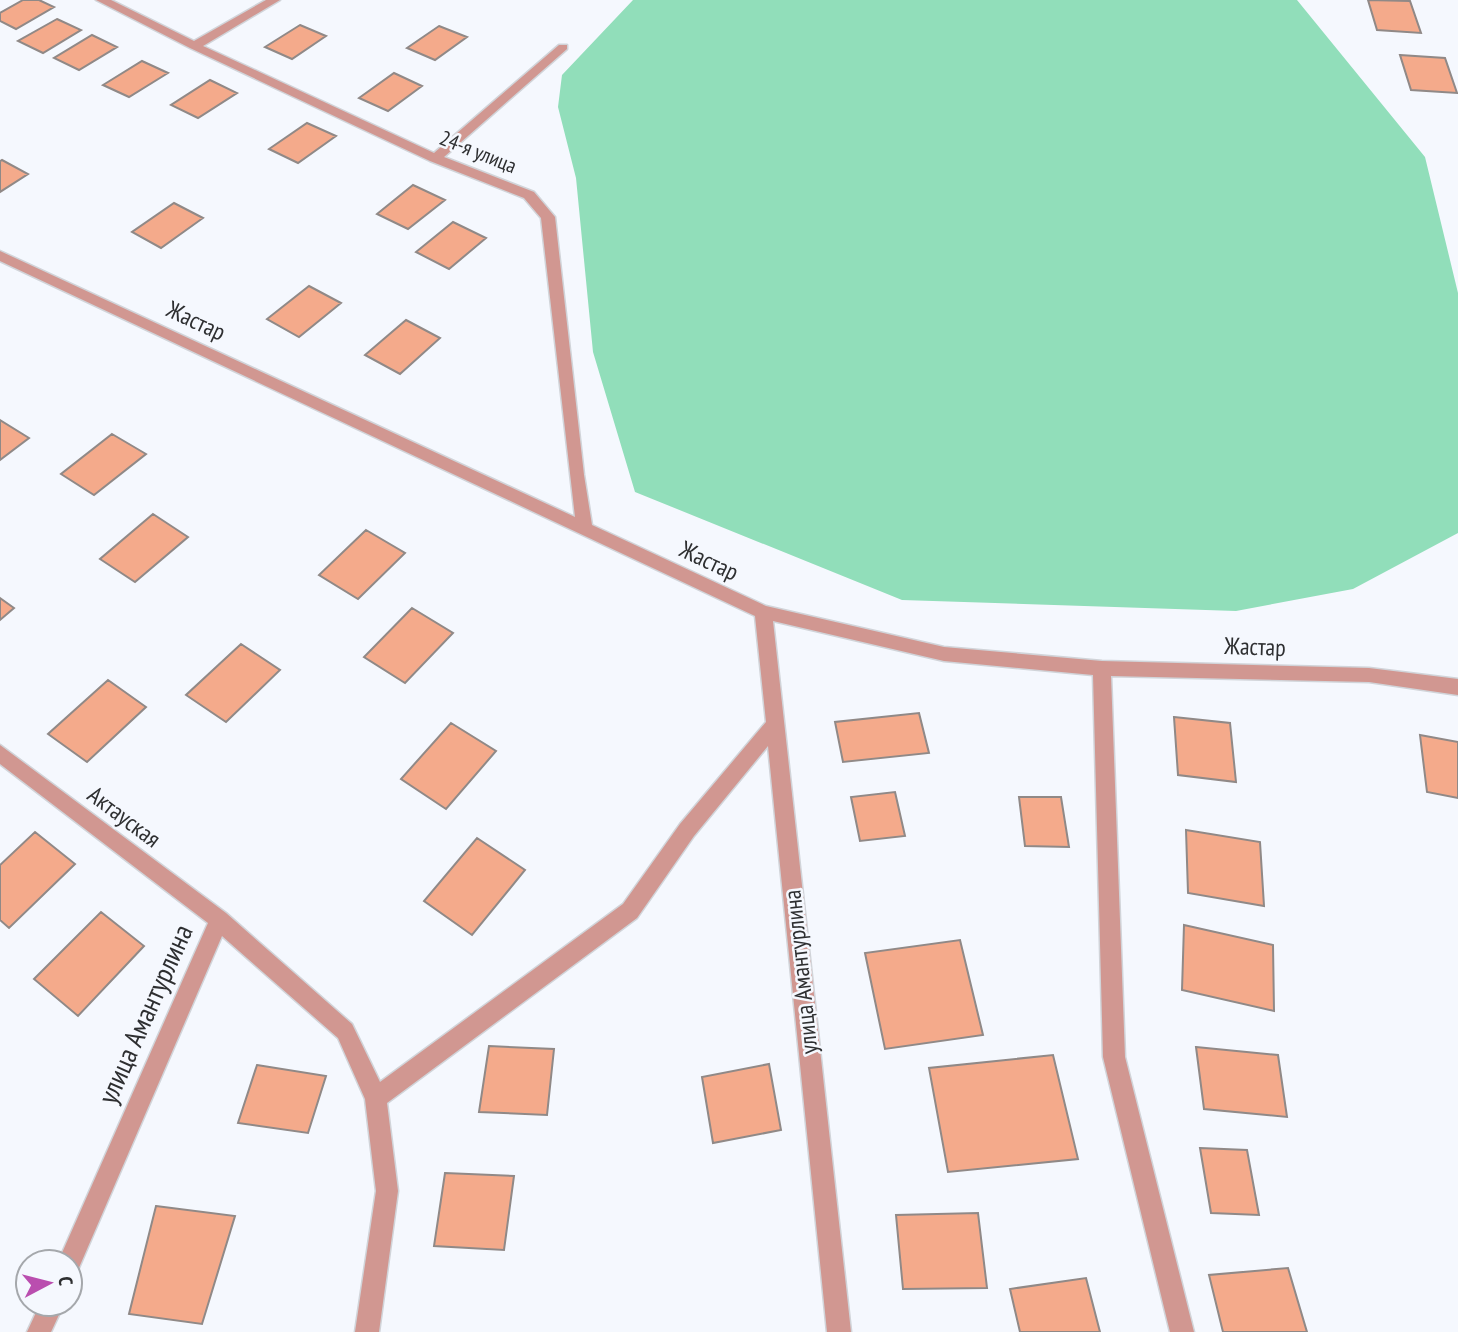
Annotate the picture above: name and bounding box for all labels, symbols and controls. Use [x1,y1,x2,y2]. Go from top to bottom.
street label: 24-я улица [436,124,521,179]
street label: Жастар [161,293,231,348]
street label: Жастар [674,533,744,588]
street label: Жастар [1223,630,1286,663]
street label: Актауская [82,779,167,854]
street label: улица Амантурлина [776,888,825,1056]
street label: улица Амантурлина [88,918,201,1109]
north arrow [14,1248,84,1318]
text: С [53,1275,78,1287]

